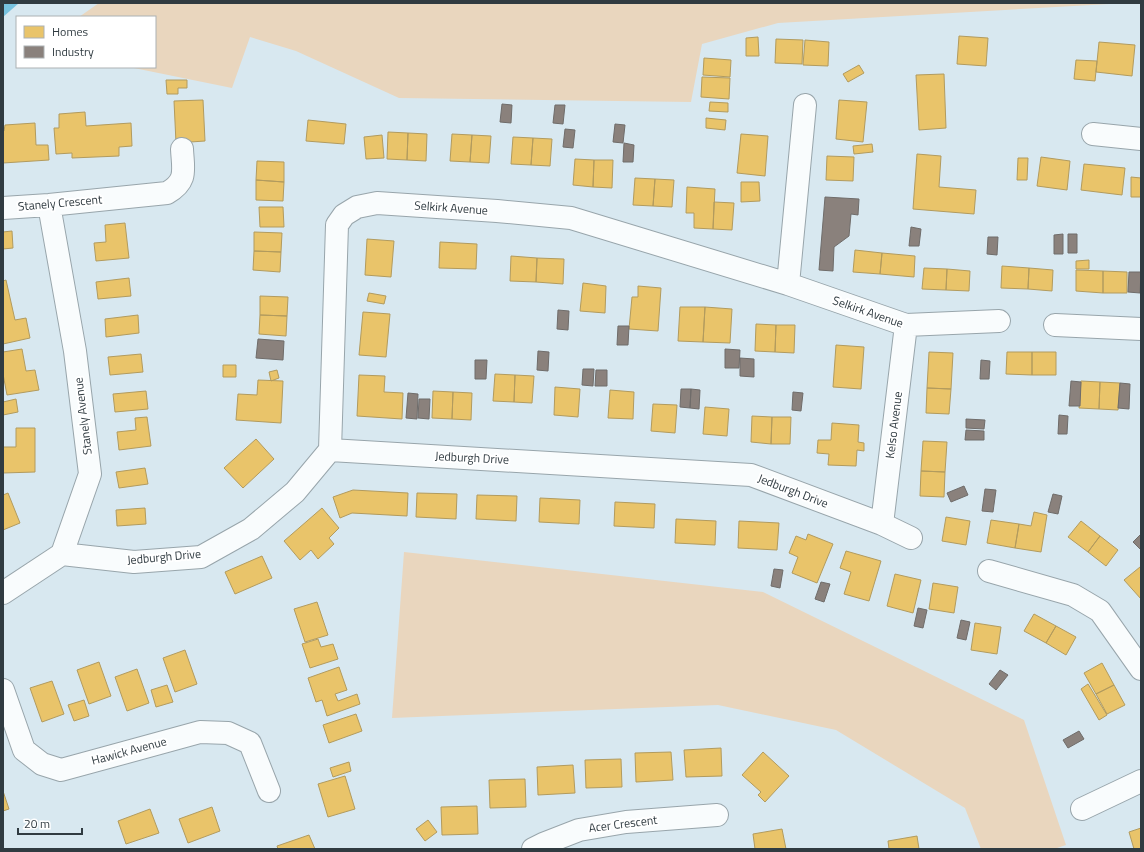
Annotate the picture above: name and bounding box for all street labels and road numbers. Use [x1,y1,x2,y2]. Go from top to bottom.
street label: Stanely Crescent [17,189,104,216]
street label: Selkirk Avenue [414,195,489,220]
street label: Selkirk Avenue [830,291,906,333]
street label: Stanely Avenue [68,376,97,456]
street label: Kelso Avenue [880,390,907,460]
street label: Jedburgh Drive [435,446,510,469]
street label: Jedburgh Drive [755,468,831,513]
street label: Jedburgh Drive [126,544,202,569]
street label: Hawick Avenue [89,731,169,770]
street label: Acer Crescent [587,810,659,837]

